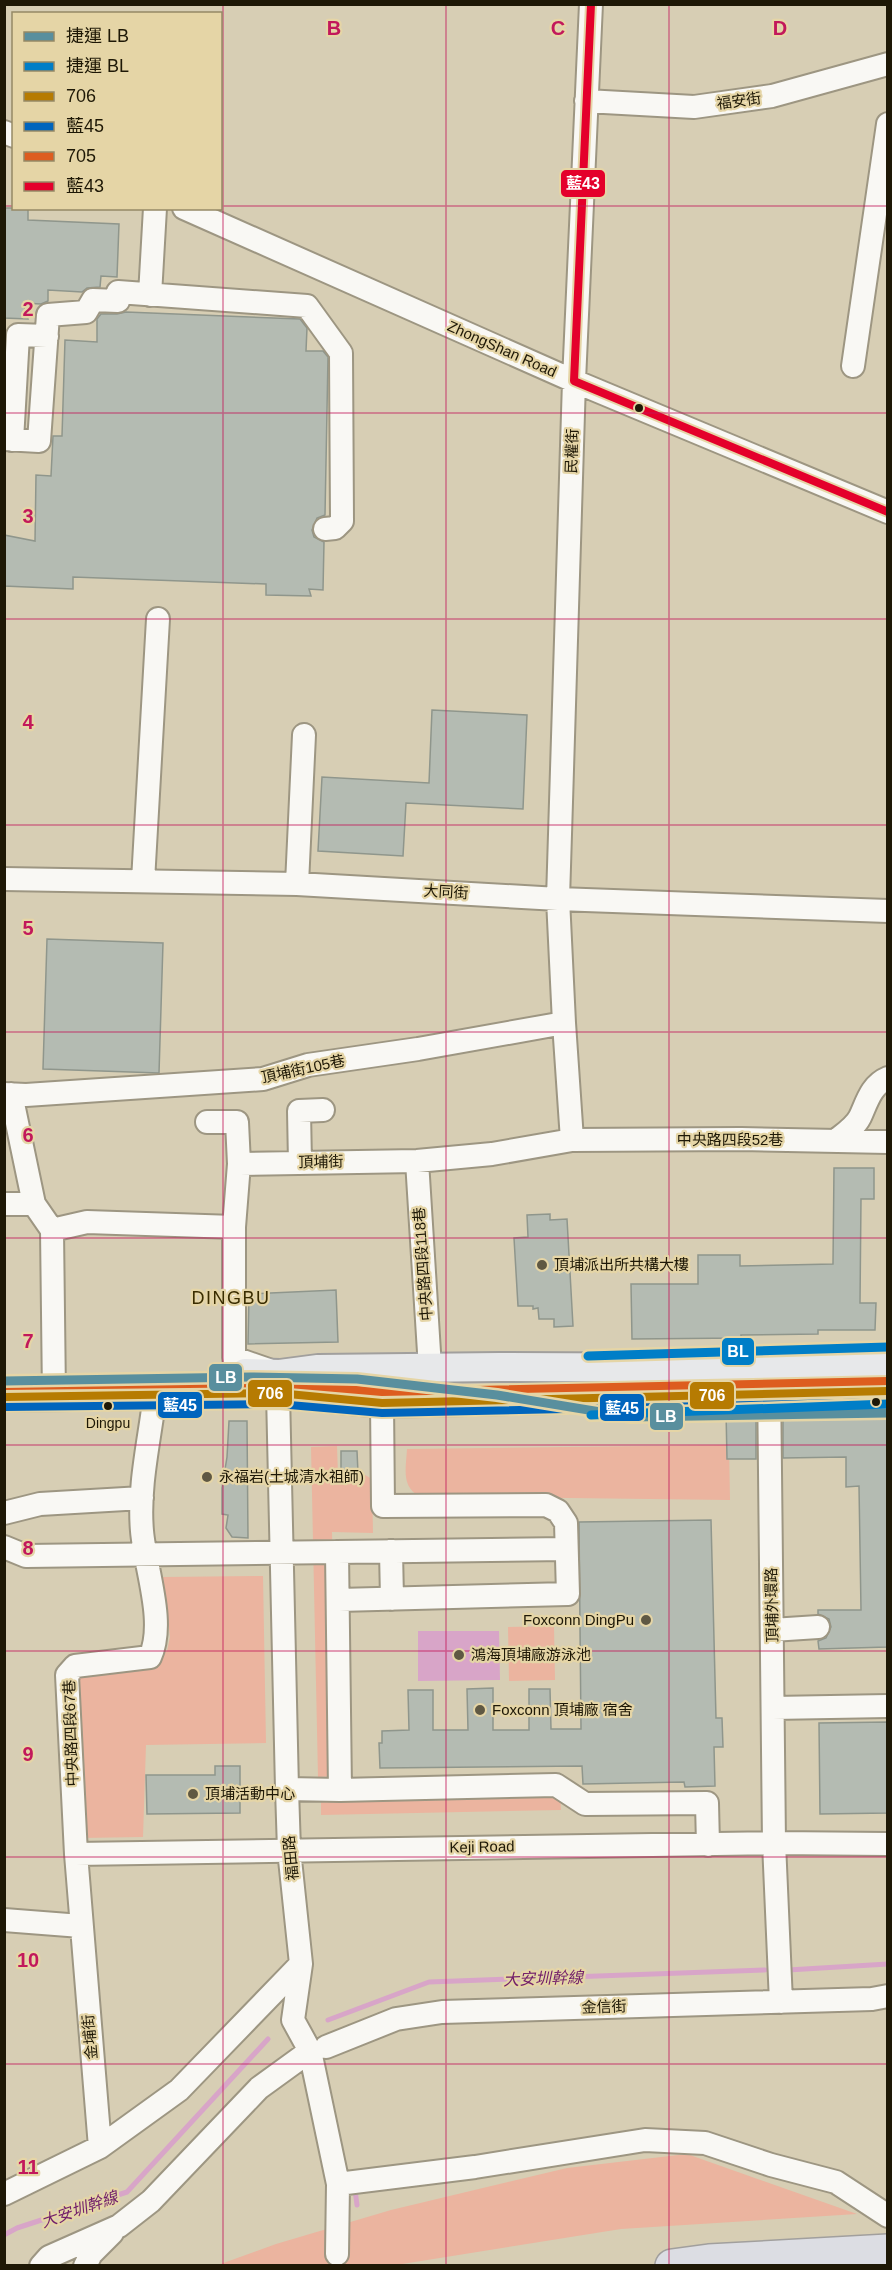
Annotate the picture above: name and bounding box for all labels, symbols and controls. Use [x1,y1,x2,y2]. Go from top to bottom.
legend [12,12,222,210]
text: B [327,17,341,39]
text: C [551,17,565,39]
text: D [773,17,787,39]
text: 捷運 LB [66,26,129,46]
text: 捷運 BL [66,56,129,76]
text: 706 [66,86,96,106]
street label: 福安街 [715,89,762,112]
text: 藍45 [66,116,104,136]
text: 705 [66,146,96,166]
line badge: 藍43 [560,169,606,198]
text: 藍43 [566,175,600,192]
text: 藍43 [66,176,104,196]
text: 2 [22,298,34,320]
street label: ZhongShan Road [445,317,559,380]
unlabelled marker [633,402,645,414]
street label: 民權街 [562,428,581,474]
text: 3 [22,505,34,527]
text: 4 [22,711,34,733]
street label: 大同街 [423,882,469,901]
text: 5 [22,917,34,939]
street label: 頂埔街105巷 [260,1051,346,1086]
text: 6 [22,1124,34,1146]
street label: 中央路四段52巷 [677,1131,783,1148]
street label: 頂埔街 [298,1153,344,1170]
street label: 中央路四段118巷 [410,1207,435,1321]
place label: 頂埔派出所共構大樓 [554,1256,689,1273]
marker: 頂埔派出所共構大樓 [535,1258,549,1272]
district label: DINGBU [191,1288,271,1308]
text: 7 [22,1330,34,1352]
line badge: BL [721,1337,755,1366]
text: BL [727,1343,749,1360]
line badge: LB [208,1363,243,1392]
text: LB [215,1369,237,1386]
line badge: 706 [247,1379,293,1408]
line badge: 706 [689,1381,735,1410]
text: 706 [257,1385,283,1402]
text: 706 [699,1387,725,1404]
line badge: 藍45 [157,1391,203,1419]
line badge: 藍45 [599,1393,645,1422]
unlabelled marker [870,1396,882,1408]
text: 藍45 [163,1397,197,1414]
marker: Dingpu [102,1400,114,1412]
text: 藍45 [605,1400,639,1417]
line badge: LB [649,1402,684,1431]
text: LB [655,1408,677,1425]
place label: Dingpu [86,1415,130,1431]
place label: 永福岩(土城清水祖師) [219,1468,364,1485]
marker: 永福岩(土城清水祖師) [200,1470,214,1484]
text: 8 [22,1537,34,1559]
street label: 頂埔外環路 [762,1567,781,1643]
place label: Foxconn DingPu [523,1611,634,1628]
marker: Foxconn DingPu [639,1613,653,1627]
place label: 鴻海頂埔廠游泳池 [471,1646,591,1663]
marker: 鴻海頂埔廠游泳池 [452,1648,466,1662]
street label: 中央路四段67巷 [60,1679,81,1787]
place label: Foxconn 頂埔廠 宿舍 [492,1701,633,1718]
marker: Foxconn 頂埔廠 宿舍 [473,1703,487,1717]
text: 9 [22,1743,34,1765]
place label: 頂埔活動中心 [205,1785,295,1802]
marker: 頂埔活動中心 [186,1787,200,1801]
street label: 福田路 [280,1835,301,1881]
street label: Keji Road [449,1837,515,1856]
text: 10 [17,1949,39,1971]
water label: 大安圳幹線 [503,1969,585,1988]
street label: 金信街 [581,1997,627,2016]
street label: 金埔街 [79,2014,100,2060]
text: 11 [17,2156,39,2178]
water label: 大安圳幹線 [39,2188,122,2231]

